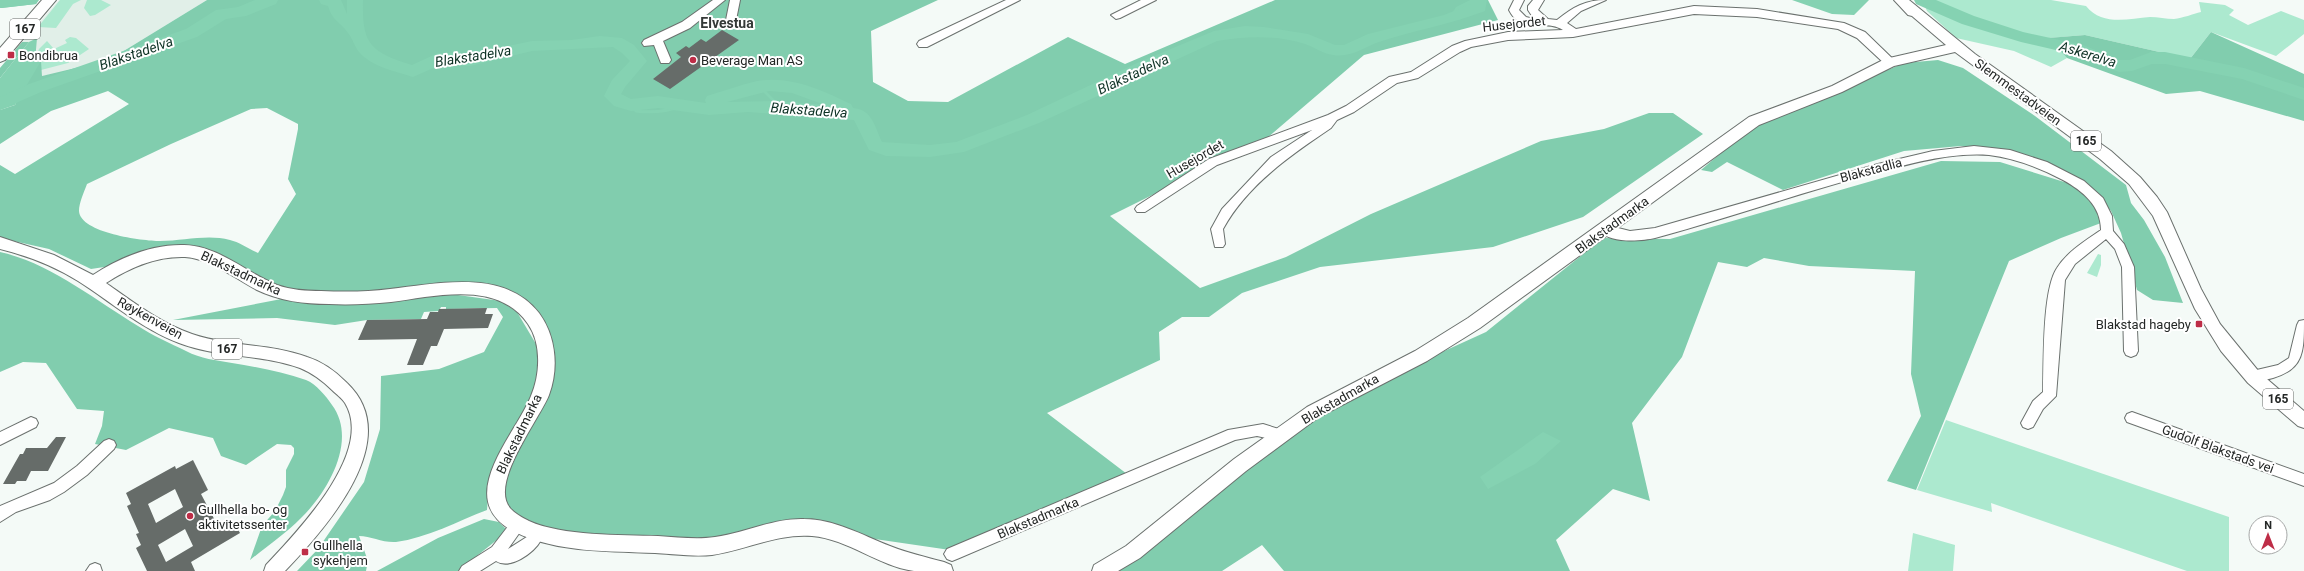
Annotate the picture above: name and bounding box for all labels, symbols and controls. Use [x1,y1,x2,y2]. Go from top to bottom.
street label: Husejordet [1482,13,1546,35]
district label: Elvestua [700,15,754,31]
road number: 167 [10,19,40,39]
water label: Blakstadelva [97,33,175,73]
water label: Askerelva [2057,37,2118,70]
water label: Blakstadelva [434,42,512,70]
place label: Bondibrua [19,48,78,63]
marker: Bondibrua [6,50,16,60]
water label: Blakstadelva [1095,50,1171,98]
place label: Beverage Man AS [701,53,803,68]
marker: Beverage Man AS [688,55,698,65]
street label: Slemmestadveien [1972,56,2064,128]
water label: Blakstadelva [770,99,848,121]
road number: 165 [2071,131,2101,151]
street label: Husejordet [1164,137,1226,181]
street label: Blakstadlia [1838,155,1904,185]
street label: Blakstadmarka [1572,193,1652,257]
street label: Blakstadmarka [198,248,284,298]
street label: Røykenveien [115,294,185,342]
place label: Blakstad hageby [2096,317,2191,332]
marker: Blakstad hageby [2194,319,2204,329]
road number: 167 [212,339,242,359]
street label: Blakstadmarka [1299,371,1381,427]
road number: 165 [2263,389,2293,409]
street label: Blakstadmarka [493,392,545,476]
street label: Gudolf Blakstads vei [2160,422,2276,476]
street label: Blakstadmarka [995,494,1081,542]
place label: Gullhella bo- og aktivitetssenter [198,502,288,532]
marker: Gullhella bo- og aktivitetssenter [185,511,195,521]
north arrow [2248,515,2288,555]
text: N [2264,519,2272,532]
place label: Gullhella sykehjem [313,538,368,568]
marker: Gullhella sykehjem [300,547,310,557]

